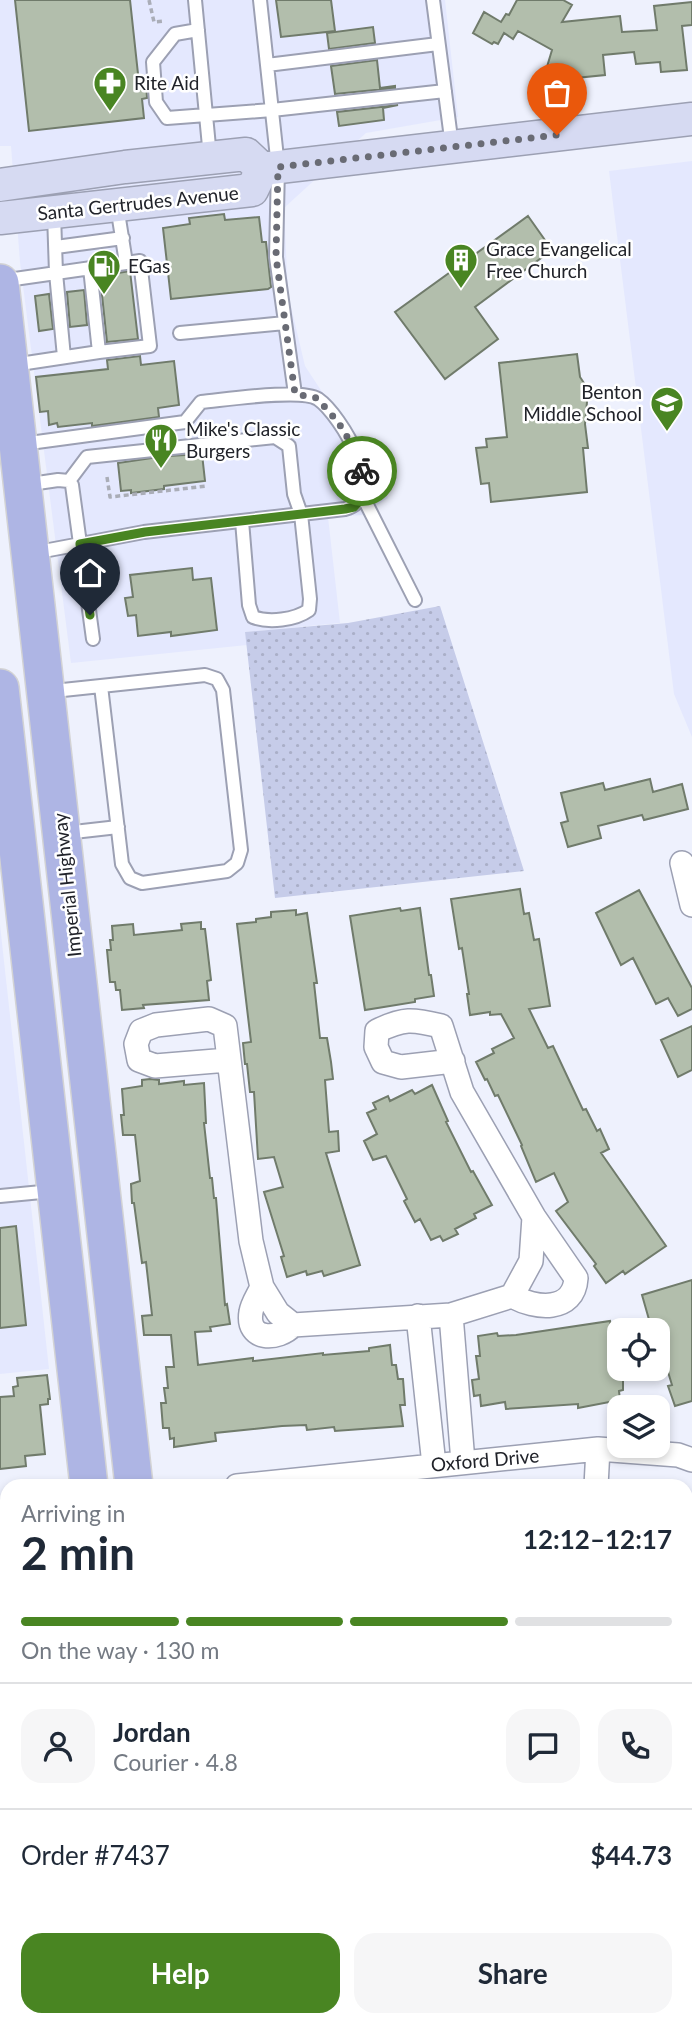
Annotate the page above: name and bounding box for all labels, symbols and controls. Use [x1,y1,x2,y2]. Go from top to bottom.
pin [527,63,587,135]
pharmacy icon: Rite Aid [91,64,129,113]
place label: Rite Aid [134,71,199,94]
icon: bag [538,74,576,112]
street label: Santa Gertrudes Avenue [36,180,240,225]
place label: Grace Evangelical Free Church [486,237,632,282]
building icon: Grace Evangelical Free Church [442,241,480,290]
fuel station icon: EGas [85,247,123,296]
place label: EGas [128,254,170,277]
place label: Benton Middle School [523,380,642,425]
school or university icon: Benton Middle School [648,384,686,433]
place label: Mike's Classic Burgers [186,417,300,462]
restaurant icon: Mike's Classic Burgers [142,421,180,470]
courier [327,436,397,506]
icon: bike [343,452,381,490]
pin [60,543,120,615]
icon: home [71,554,109,592]
street label: Imperial Highway [47,812,86,958]
map controls [607,1318,670,1458]
button: locate [607,1318,670,1381]
button: layers [607,1395,670,1458]
street label: Oxford Drive [430,1443,540,1476]
text: Arriving in [21,1499,125,1527]
text: 12:12–12:17 [523,1523,672,1555]
text: 2 min [21,1525,135,1580]
text: On the way · 130 m [21,1636,220,1664]
button: person [21,1709,95,1783]
button: chat [506,1709,580,1783]
button: phone [598,1709,672,1783]
text: Jordan [113,1716,191,1748]
text: Courier · 4.8 [113,1748,238,1776]
text: Order #7437 [21,1839,170,1871]
text: $44.73 [590,1839,672,1871]
button: Help [21,1933,340,2013]
button: Share [354,1933,672,2013]

